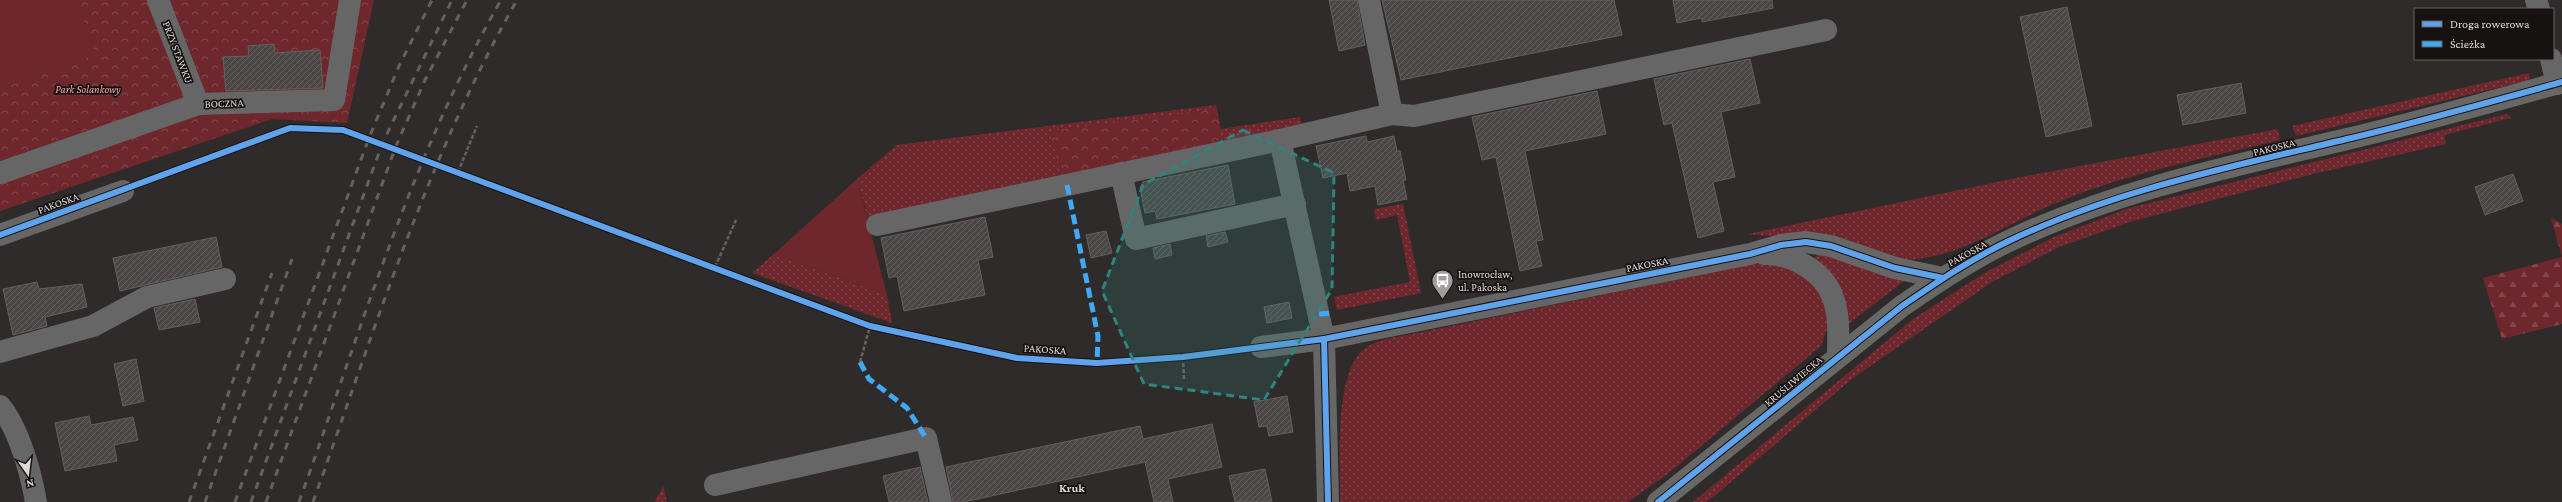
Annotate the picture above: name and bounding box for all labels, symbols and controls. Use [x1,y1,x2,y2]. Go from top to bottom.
legend [2414,8,2554,60]
text: Droga rowerowa [2450,17,2530,31]
street label: PRZY STAWKU [161,19,195,85]
text: Ścieżka [2450,37,2486,51]
park label: Park Solankowy [55,83,121,96]
street label: BOCZNA [204,96,244,110]
street label: PAKOSKA [2252,136,2297,158]
street label: PAKOSKA [36,190,81,216]
street label: PAKOSKA [1946,237,1989,269]
street label: PAKOSKA [1625,254,1670,274]
bus stop icon: Inowrocław, ul. Pakoska [1429,267,1455,300]
place label: Inowrocław, ul. Pakoska [1458,268,1513,293]
street label: PAKOSKA [1023,342,1067,357]
street label: KRUŚLIWIECKA [1762,353,1825,409]
north arrow [8,454,48,494]
text: N [25,477,36,491]
district label: Kruk [1059,481,1085,495]

